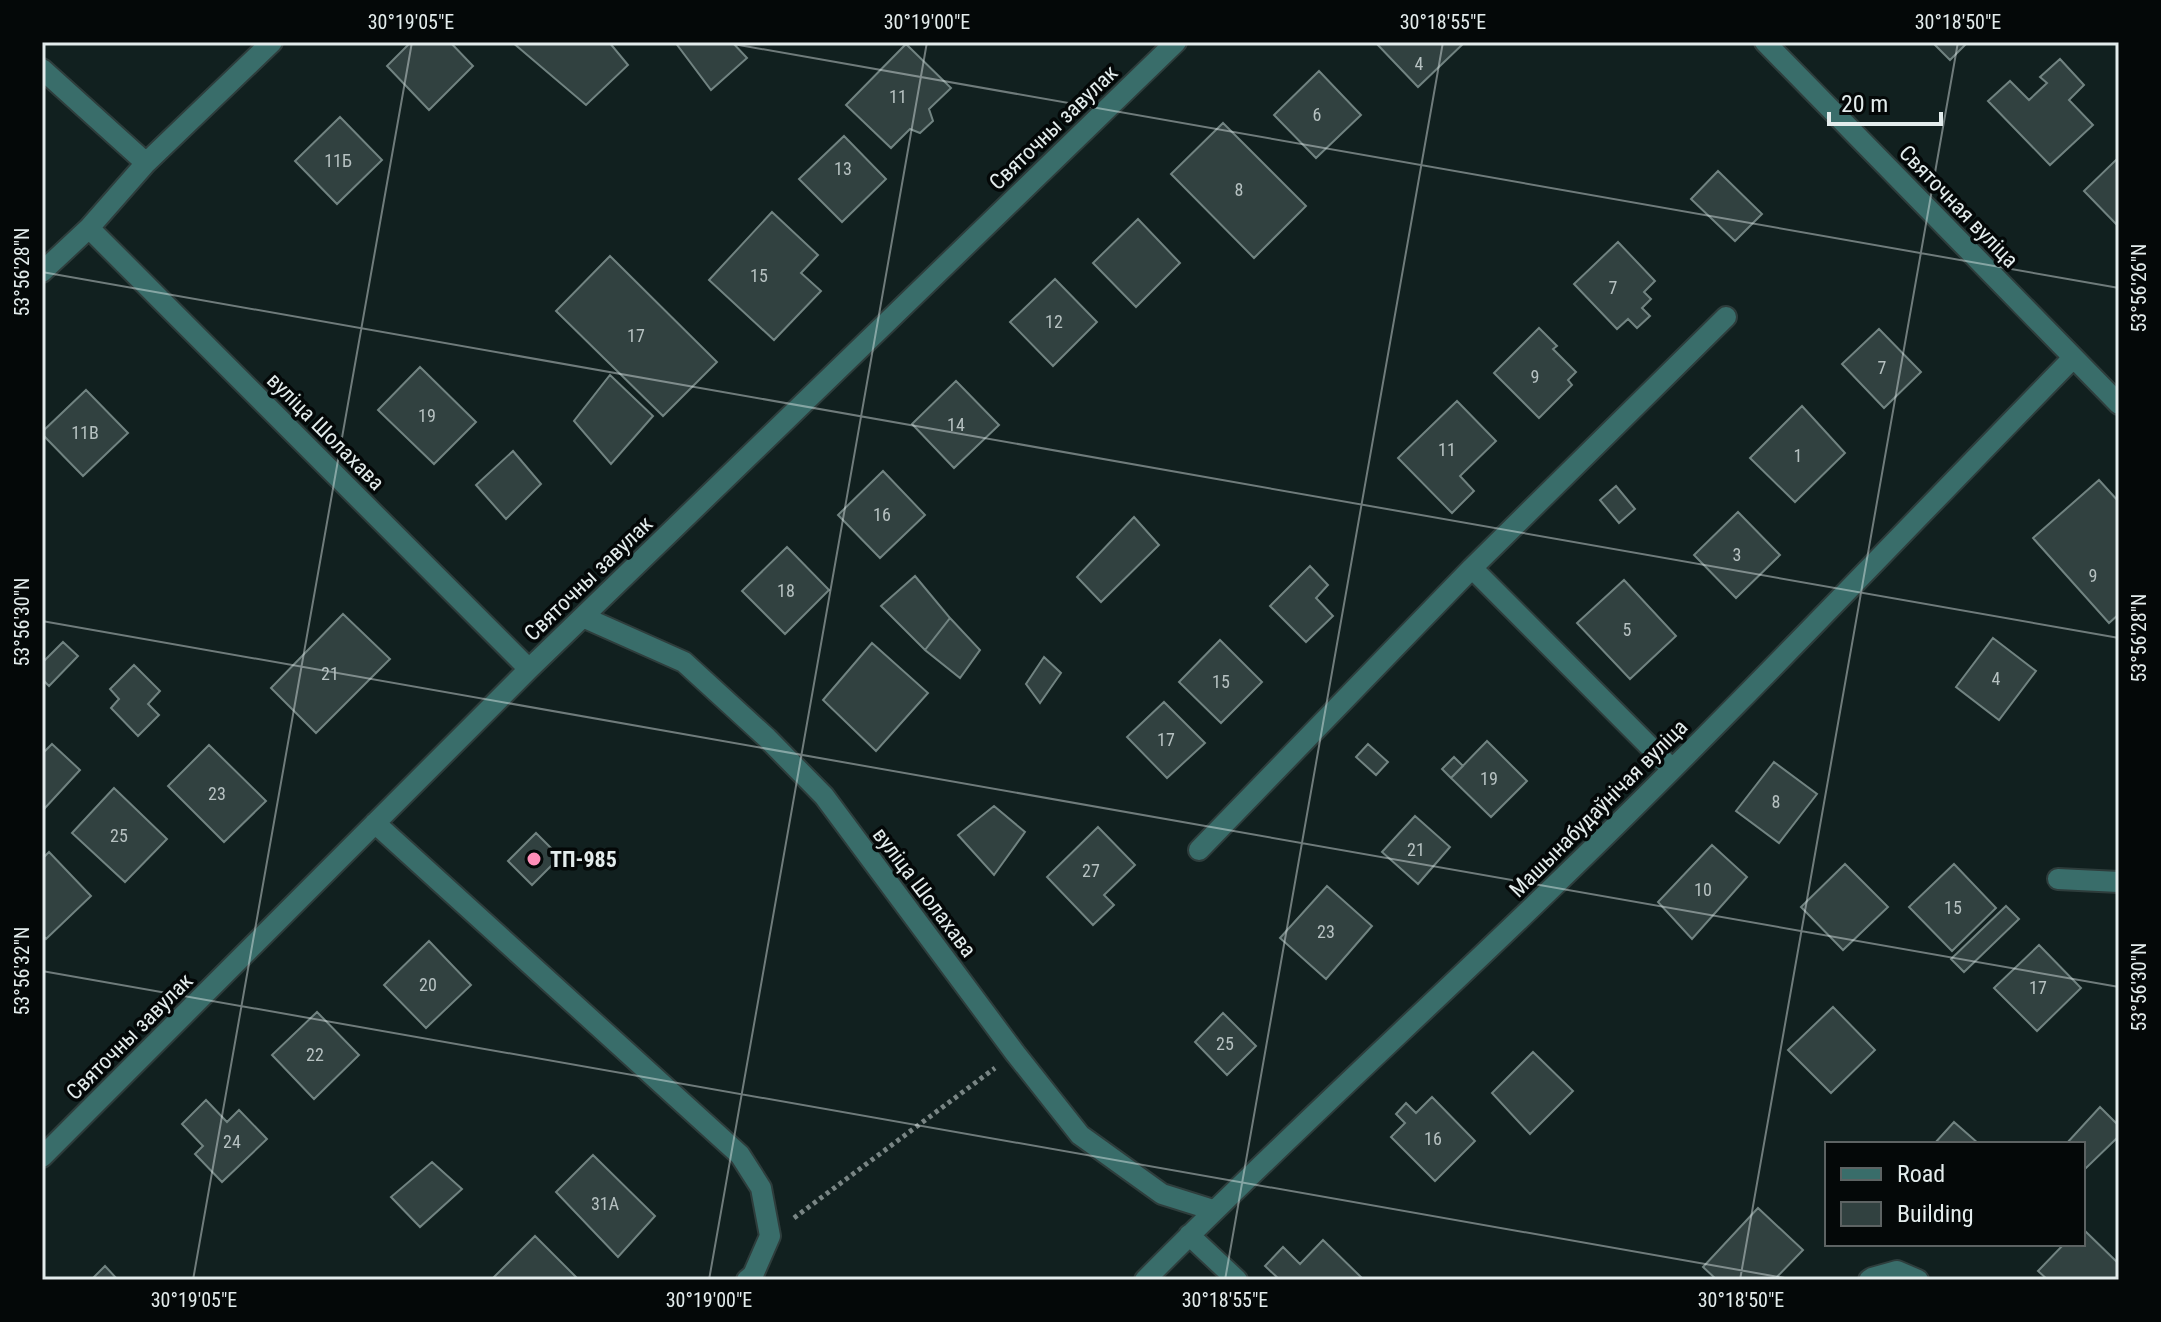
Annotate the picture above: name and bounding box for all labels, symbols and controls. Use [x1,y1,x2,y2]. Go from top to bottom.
text: 30°19'05"E [368,10,454,34]
text: 30°19'00"E [884,10,970,34]
text: 30°18'55"E [1400,10,1486,34]
text: 30°18'50"E [1915,10,2001,34]
house number: 4 [1415,53,1424,74]
street label: Святочны завулак [984,60,1123,195]
scale bar [1829,76,1941,126]
house number: 11 [889,86,907,107]
text: 20 m [1841,90,1888,118]
house number: 6 [1313,104,1321,125]
street label: Святочная вуліца [1894,140,2023,273]
house number: 11Б [324,150,352,171]
house number: 13 [834,158,852,179]
house number: 8 [1235,179,1243,200]
text: 53°56'28"N [10,227,34,317]
text: 53°56'26"N [2127,243,2151,333]
house number: 15 [750,265,768,286]
house number: 7 [1609,277,1618,298]
house number: 12 [1045,311,1063,332]
house number: 17 [627,325,645,346]
house number: 7 [1878,357,1887,378]
house number: 9 [1531,366,1539,387]
street label: вуліца Шолахава [262,368,389,495]
house number: 19 [418,405,436,426]
house number: 14 [947,414,965,435]
house number: 11В [71,422,99,443]
house number: 11 [1438,439,1456,460]
house number: 1 [1794,445,1802,466]
house number: 16 [873,504,891,525]
street label: Святочны завулак [519,511,658,646]
house number: 3 [1733,544,1741,565]
house number: 9 [2089,565,2097,586]
text: 53°56'30"N [10,577,34,667]
house number: 18 [777,580,795,601]
text: 53°56'28"N [2127,593,2151,683]
house number: 5 [1623,619,1632,640]
house number: 21 [321,663,339,684]
house number: 4 [1992,668,2001,689]
house number: 15 [1212,671,1230,692]
street label: Машынабудаўнічая вуліца [1504,714,1692,902]
house number: 17 [1157,729,1175,750]
house number: 19 [1480,768,1498,789]
house number: 23 [208,783,226,804]
house number: 8 [1772,791,1780,812]
street label: вуліца Шолахава [868,823,981,962]
house number: 25 [110,825,128,846]
house number: 21 [1407,839,1425,860]
place label: ТП-985 [550,847,617,872]
marker: ТП-985 [525,850,543,868]
house number: 27 [1082,860,1100,881]
house number: 10 [1694,879,1712,900]
house number: 15 [1944,897,1962,918]
house number: 23 [1317,921,1335,942]
text: 53°56'32"N [10,926,34,1016]
text: 53°56'30"N [2127,942,2151,1032]
street label: Святочны завулак [61,968,198,1105]
house number: 20 [419,974,437,995]
house number: 17 [2029,977,2047,998]
house number: 25 [1216,1033,1234,1054]
house number: 22 [306,1044,324,1065]
house number: 16 [1424,1128,1442,1149]
house number: 24 [223,1131,241,1152]
legend [1825,1142,2085,1246]
text: Road [1897,1160,1945,1188]
house number: 31А [591,1193,620,1214]
text: Building [1897,1200,1974,1228]
text: 30°19'05"E [151,1288,237,1312]
text: 30°19'00"E [666,1288,752,1312]
text: 30°18'55"E [1182,1288,1268,1312]
text: 30°18'50"E [1698,1288,1784,1312]

